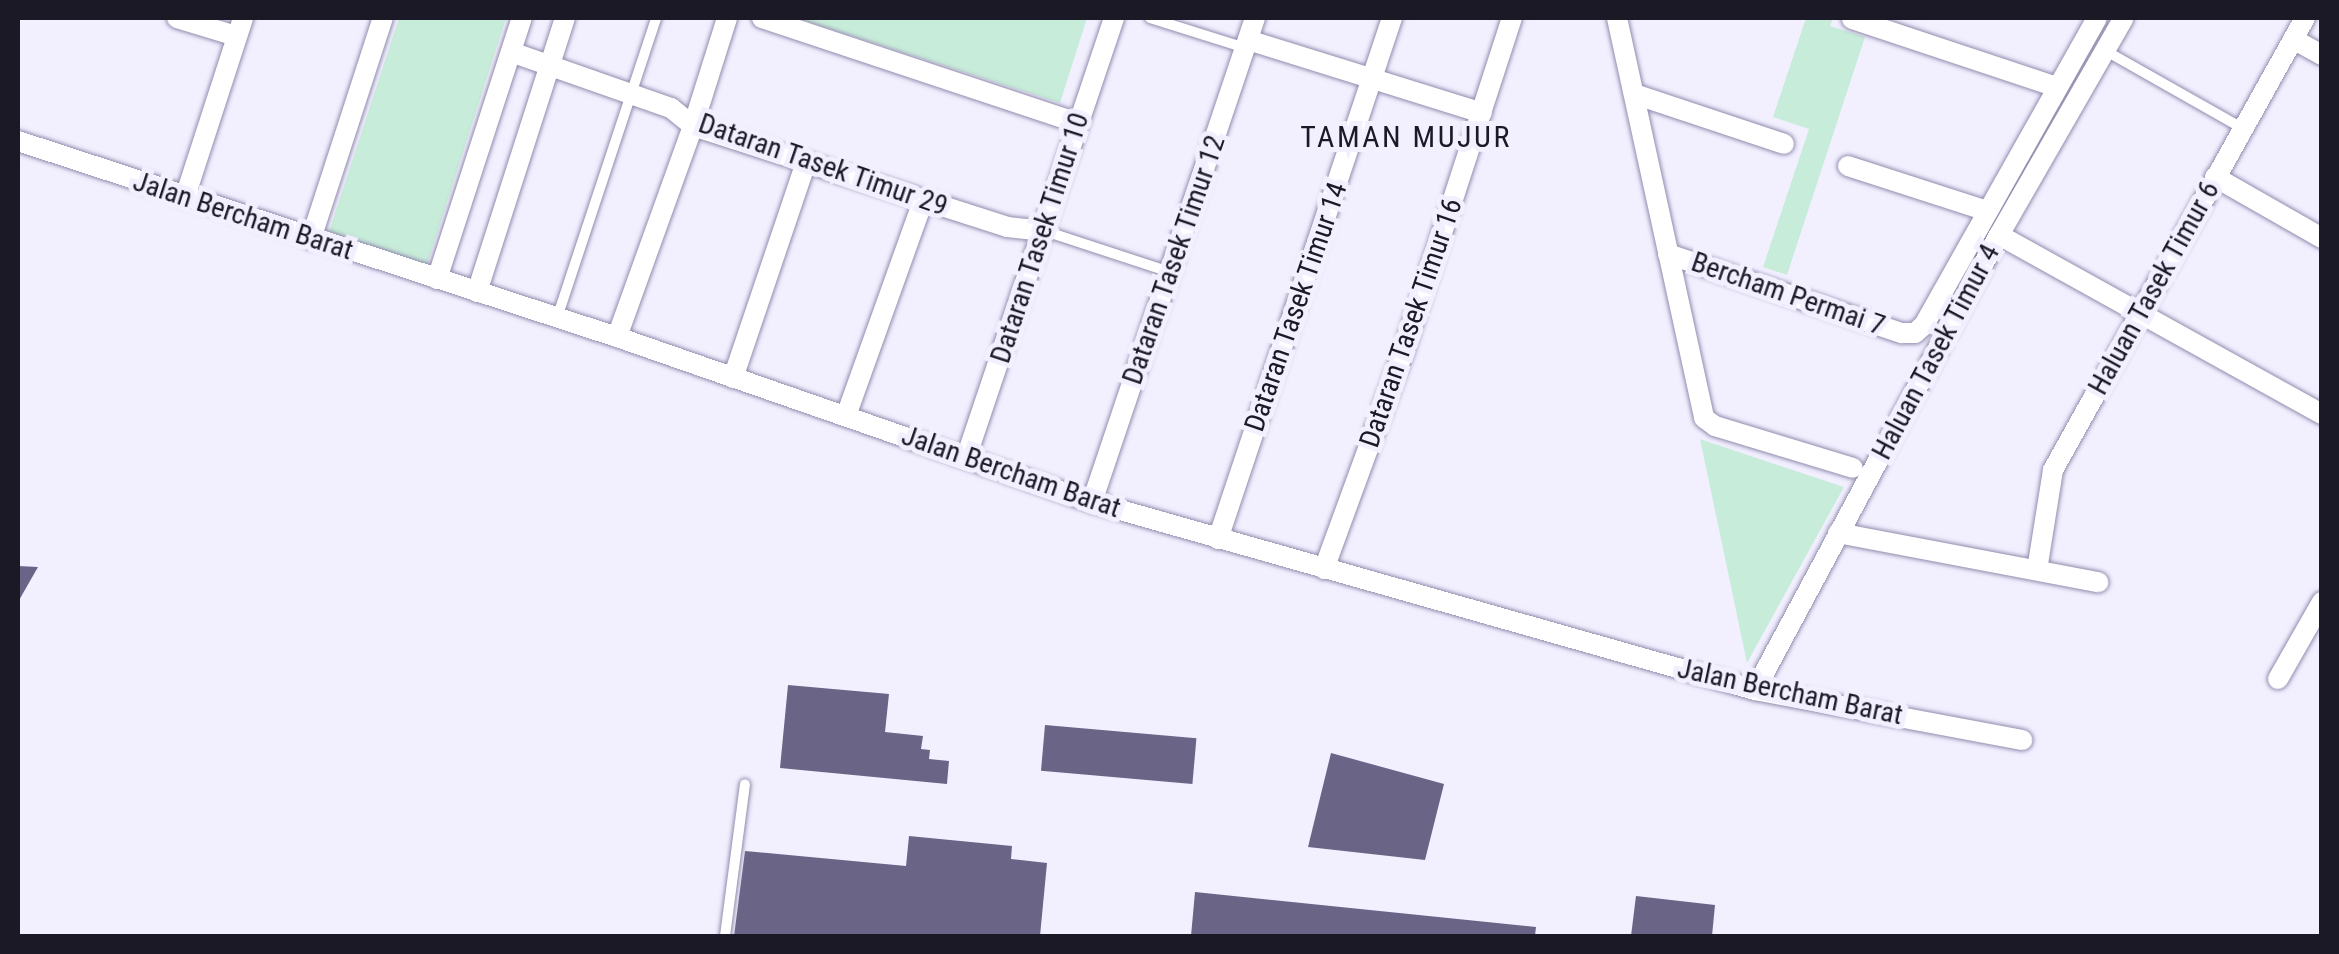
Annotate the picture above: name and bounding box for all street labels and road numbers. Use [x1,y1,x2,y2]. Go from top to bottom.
street label: Dataran Tasek Timur 29 [694,106,952,224]
street label: Dataran Tasek Timur 10 [984,108,1096,368]
street label: Dataran Tasek Timur 12 [1115,131,1233,389]
street label: Jalan Bercham Barat [129,165,357,267]
street label: Haluan Tasek Timur 6 [2081,175,2227,401]
street label: Dataran Tasek Timur 14 [1237,178,1355,436]
street label: Dataran Tasek Timur 16 [1352,194,1470,452]
street label: Haluan Tasek Timur 4 [1865,238,2007,466]
street label: Bercham Permai 7 [1687,245,1889,343]
street label: Jalan Bercham Barat [897,419,1125,525]
street label: Jalan Bercham Barat [1674,652,1906,732]

